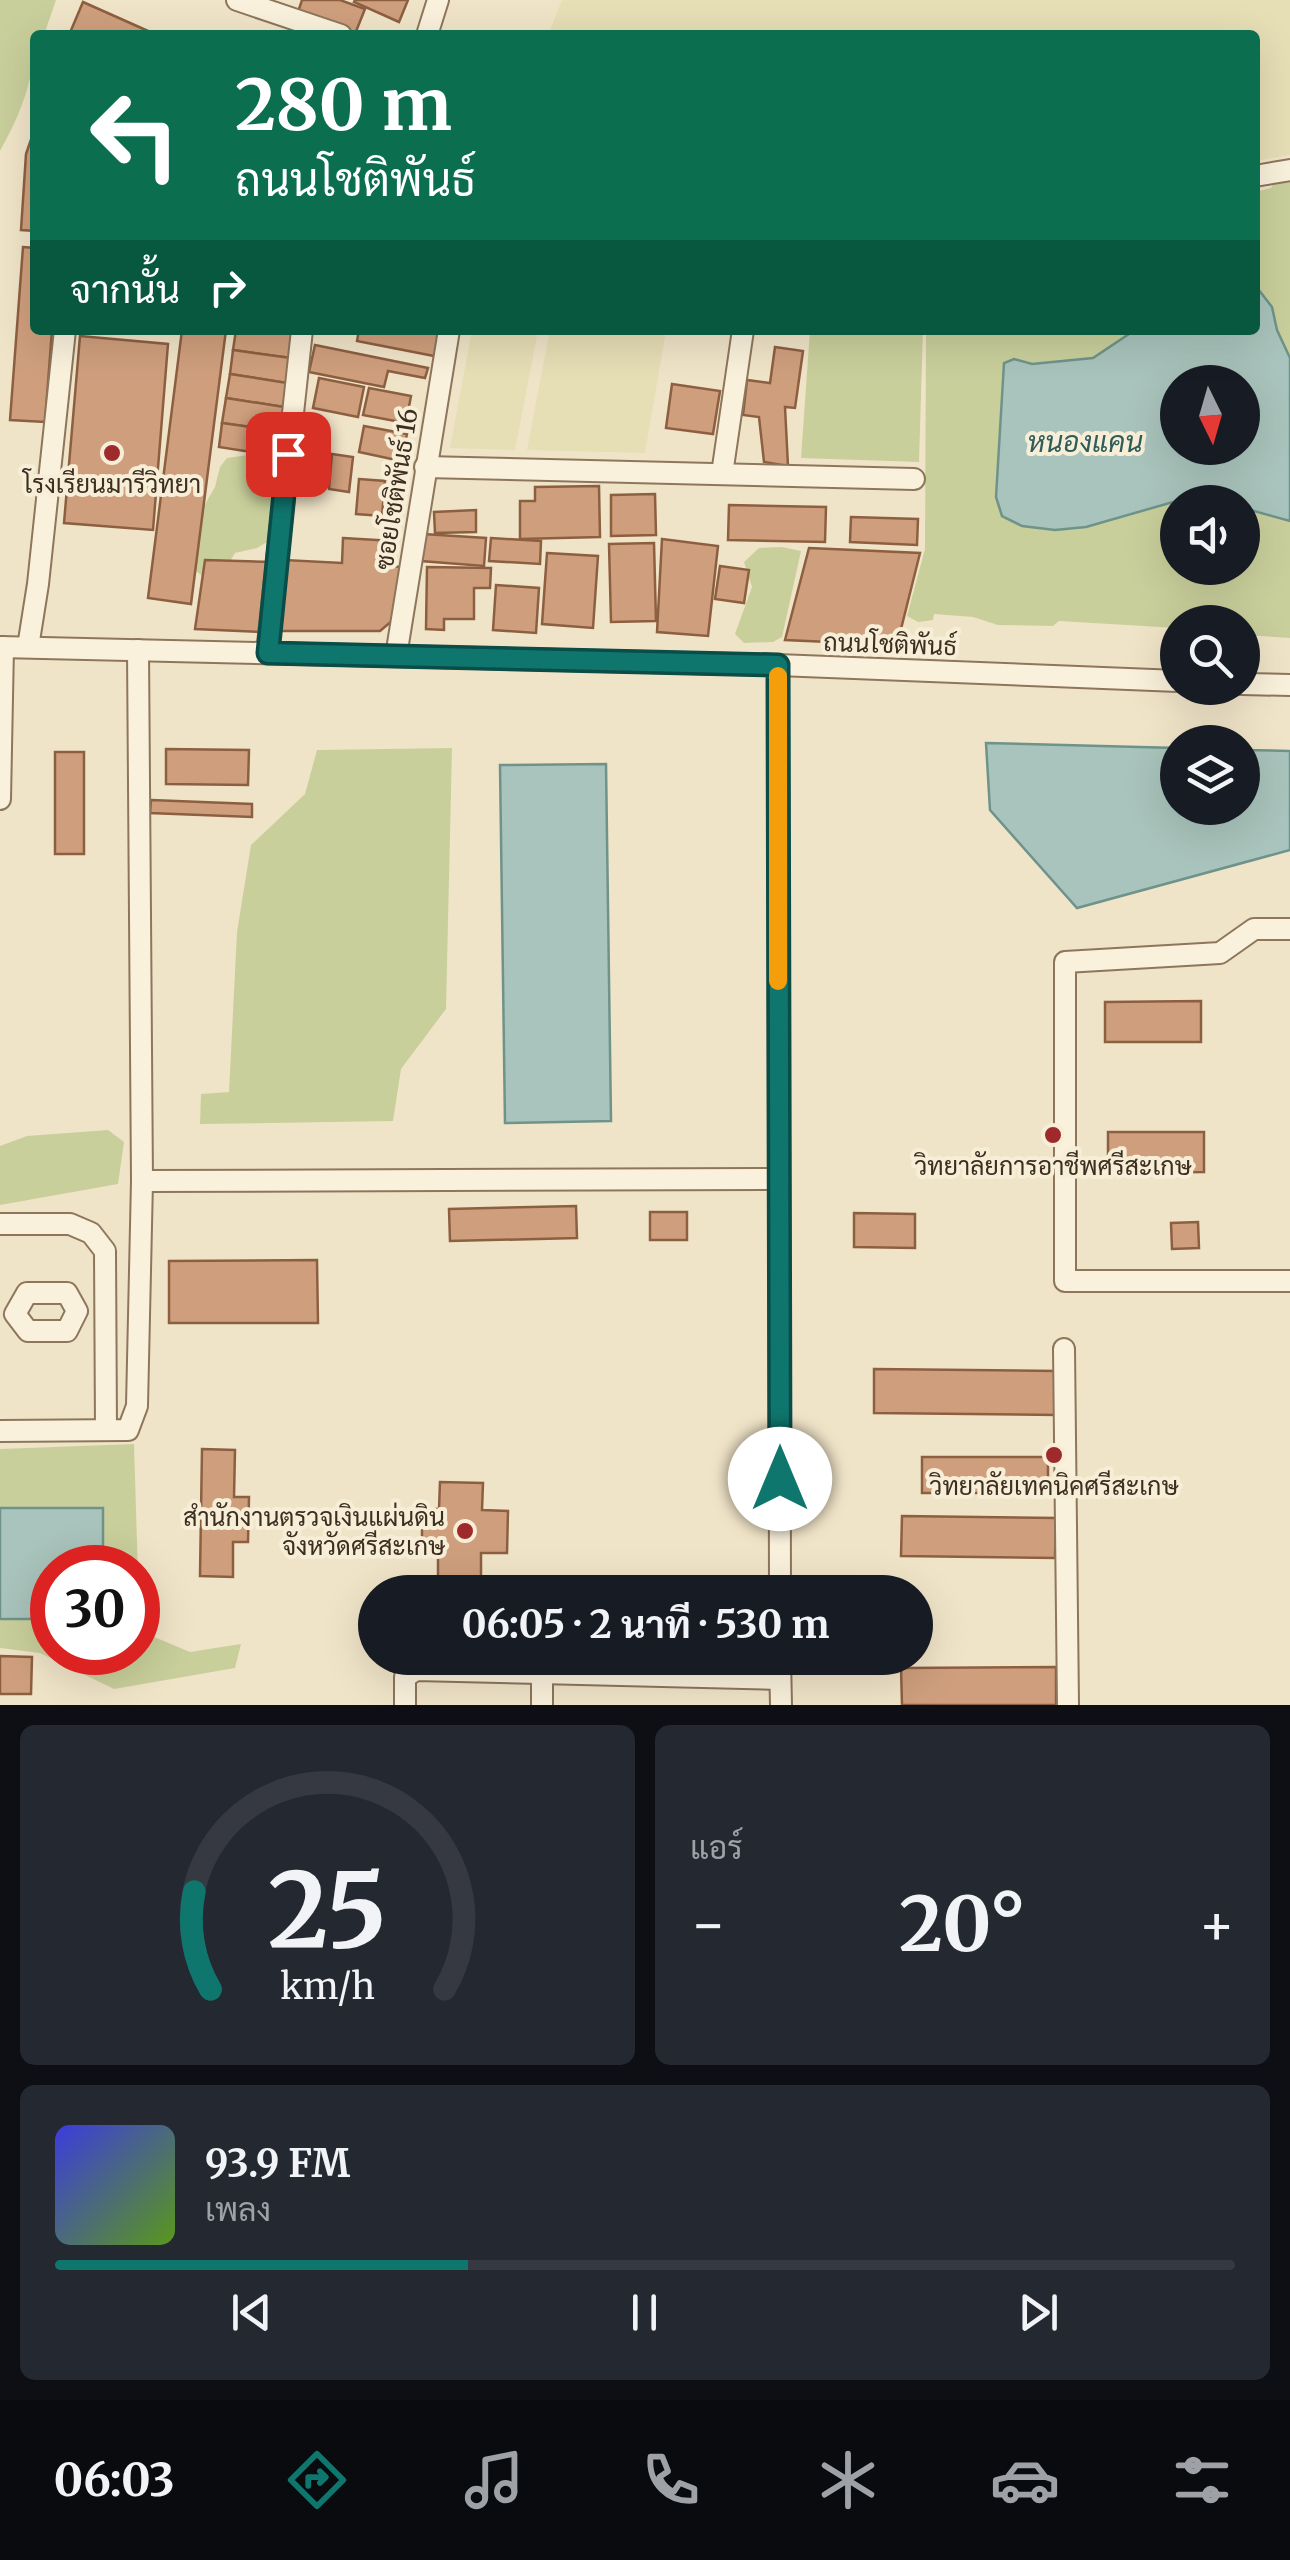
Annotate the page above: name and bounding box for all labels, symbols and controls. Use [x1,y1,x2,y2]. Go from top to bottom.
text: 280 m [235,61,452,149]
icon: left [70,70,200,200]
text: ถนนโชติพันธ์ [235,152,476,208]
icon: right [200,260,255,315]
text: จากนั้น [70,266,180,313]
north arrow [1160,365,1260,465]
map controls [1160,365,1260,825]
street label: ซอยโชติพันธ์ 16 [366,406,425,572]
pin [246,412,331,497]
water label: หนองแคน [1027,424,1143,460]
icon: arrive [261,427,316,482]
marker: โรงเรียนมารีวิทยา [101,442,123,464]
place label: โรงเรียนมารีวิทยา [21,468,201,500]
button: sound [1160,485,1260,585]
button: search [1160,605,1260,705]
street label: ถนนโชติพันธ์ [823,625,957,662]
button: layers [1160,725,1260,825]
marker: วิทยาลัยการอาชีพศรีสะเกษ [1042,1124,1064,1146]
place label: วิทยาลัยการอาชีพศรีสะเกษ [913,1150,1193,1182]
position arrow [728,1427,832,1531]
marker: วิทยาลัยเทคนิคศรีสะเกษ [1043,1444,1065,1466]
place label: วิทยาลัยเทคนิคศรีสะเกษ [928,1470,1179,1502]
place label: สำนักงานตรวจเงินแผ่นดิน จังหวัดศรีสะเกษ [183,1501,446,1562]
marker: สำนักงานตรวจเงินแผ่นดิน จังหวัดศรีสะเกษ [454,1520,476,1542]
speed limit sign: 30 [30,1545,160,1675]
text: 06:05 · 2 นาที · 530 m [461,1601,830,1648]
text: แอร์ [690,1828,743,1868]
text: 25 [268,1845,387,1975]
text: 20° [899,1877,1026,1971]
text: − [690,1890,727,1959]
text: + [1198,1890,1235,1959]
text: km/h [280,1964,375,2009]
text: 93.9 FM [205,2140,350,2187]
text: เพลง [205,2190,271,2230]
icon: previous [224,2285,279,2340]
icon: pause [617,2285,672,2340]
icon: next [1011,2285,1066,2340]
icon: directions [282,2445,352,2515]
icon: music [459,2445,529,2515]
icon: phone [636,2445,706,2515]
icon: climate [813,2445,883,2515]
icon: car [990,2445,1060,2515]
icon: filters [1167,2445,1237,2515]
text: 06:03 [53,2452,175,2508]

